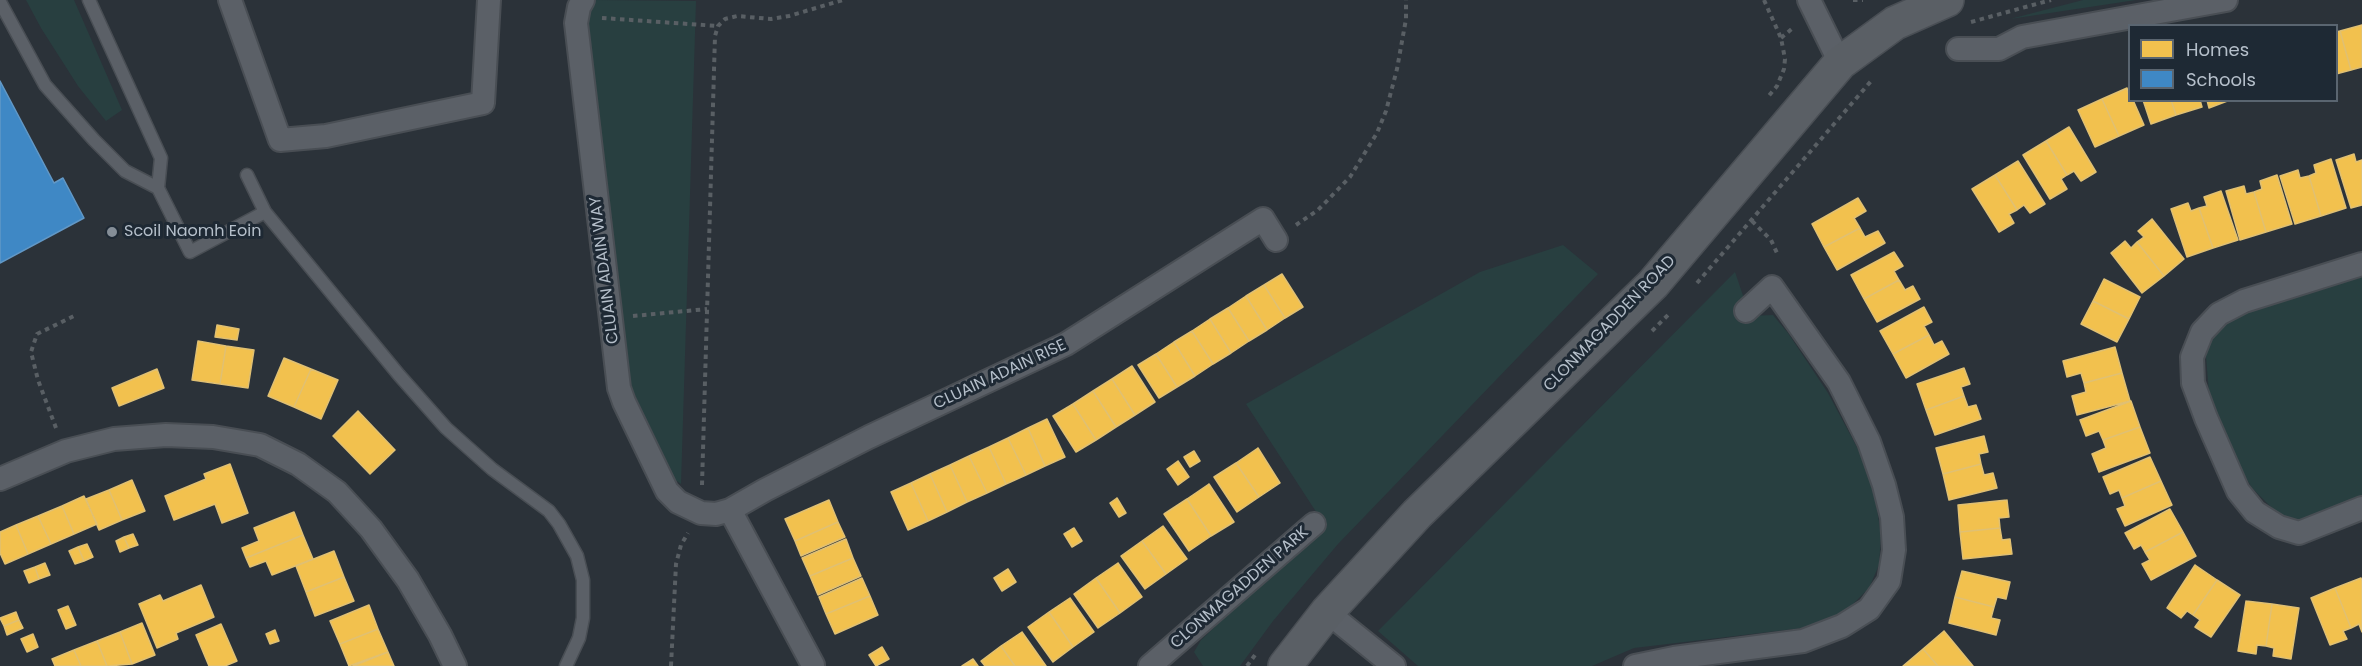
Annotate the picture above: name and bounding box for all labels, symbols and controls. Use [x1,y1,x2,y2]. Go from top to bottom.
legend [2128,24,2338,102]
text: Homes [2186,37,2249,62]
text: Schools [2186,67,2256,92]
street label: CLUAIN ADAIN WAY [586,195,624,345]
place label: Scoil Naomh Eoin [124,222,261,242]
marker: Scoil Naomh Eoin [105,225,119,239]
street label: CLONMAGADDEN ROAD [1540,252,1680,396]
street label: CLUAIN ADAIN RISE [931,336,1069,414]
street label: CLONMAGADDEN PARK [1167,523,1313,653]

